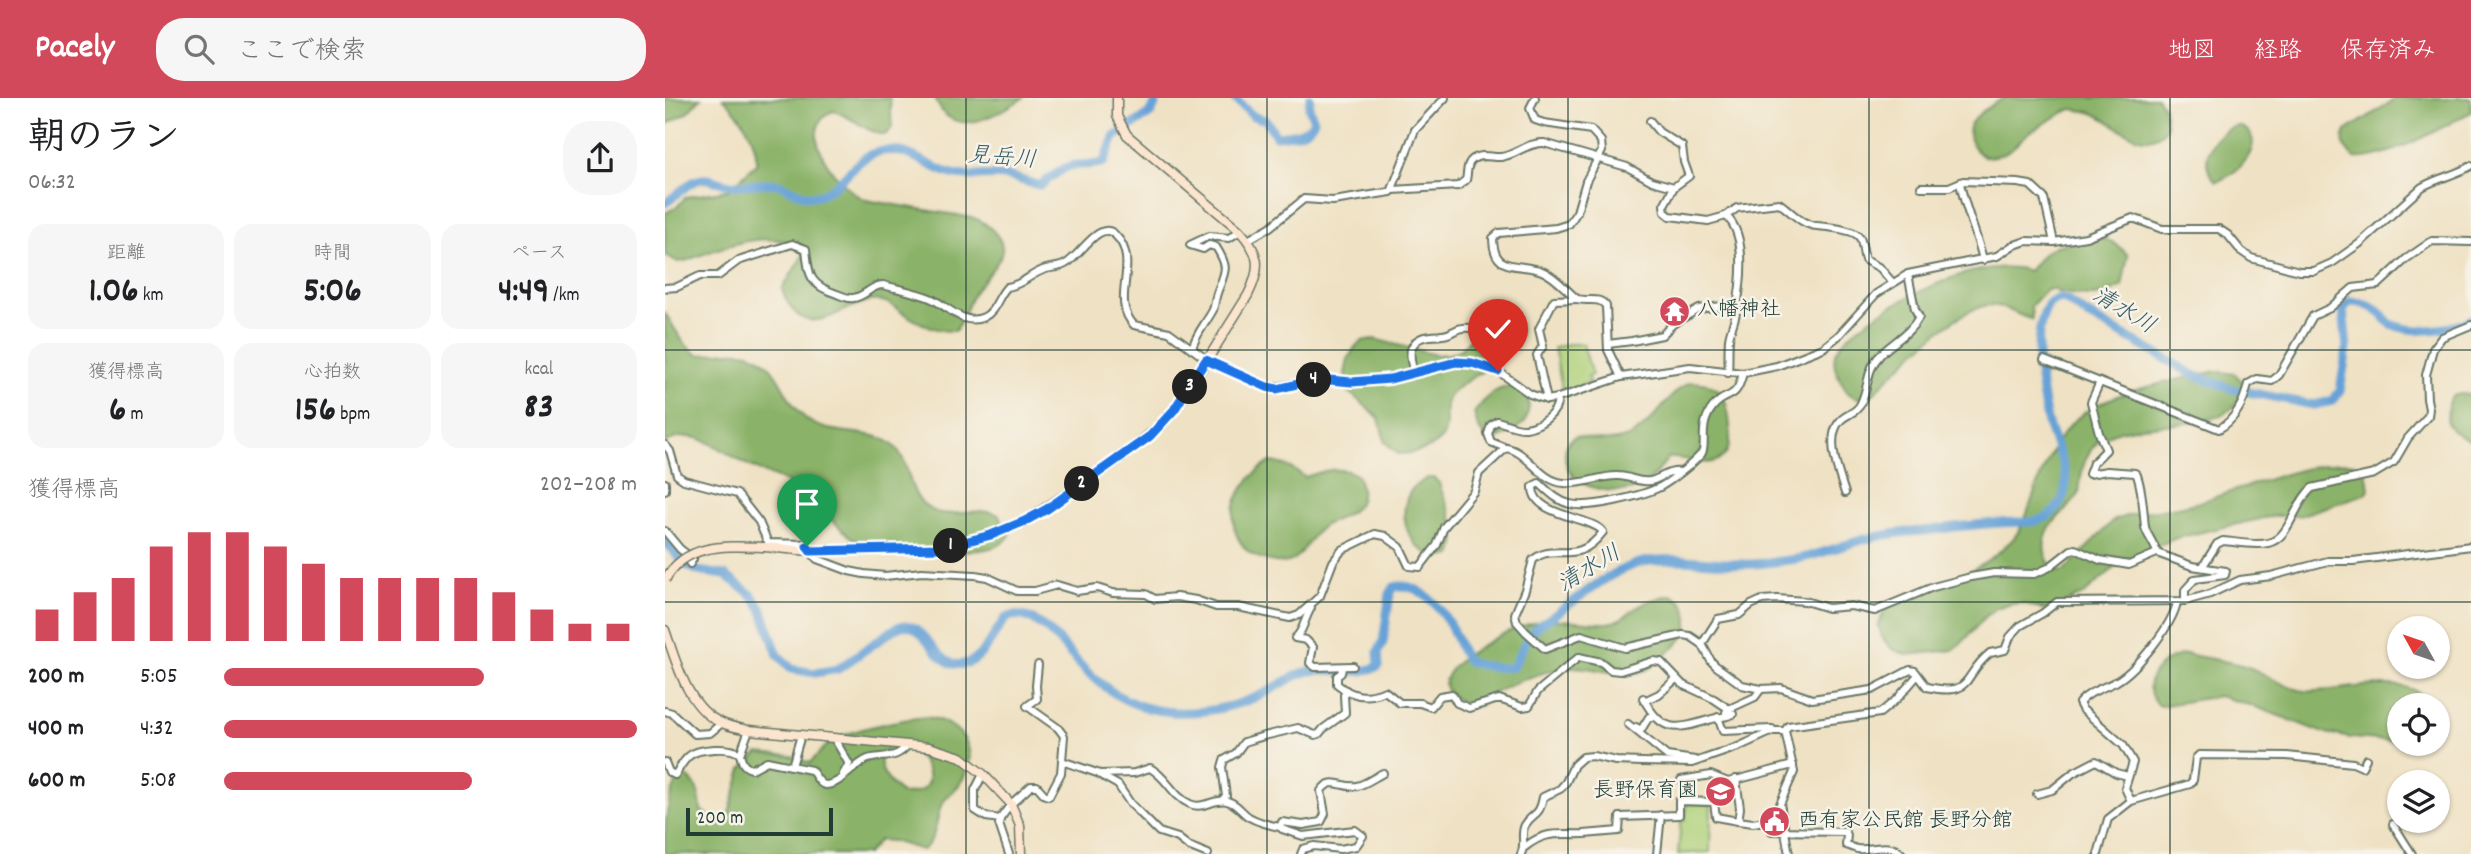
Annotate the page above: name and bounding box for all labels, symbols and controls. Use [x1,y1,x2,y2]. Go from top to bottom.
search box [156,18,646,81]
text: Pacely [35,26,114,73]
icon: search [180,30,218,68]
text: ここで検索 [236,34,366,71]
text: 地図 [2168,35,2216,69]
text: 経路 [2254,35,2302,69]
text: 保存済み [2340,35,2436,69]
text: 朝のラン [28,113,180,168]
button: share [563,121,637,195]
water label: 見岳川 [966,140,1038,178]
text: 06:32 [28,167,76,200]
text: 距離 [107,241,145,268]
text: 時間 [313,241,352,268]
text: ペース [511,241,567,268]
text: 1.06 [89,268,138,318]
text: 5:06 [303,268,362,318]
text: 4:49 [498,268,549,318]
water label: 清水川 [2085,280,2161,344]
text: km [138,283,164,310]
text: /km [549,283,580,310]
temple icon: 八幡神社 [1657,294,1691,328]
place label: 八幡神社 [1697,296,1781,326]
pin [1468,299,1528,371]
icon: check [1479,310,1517,348]
text: kcal [524,357,553,384]
text: 獲得標高 [88,360,164,387]
text: 心拍数 [304,360,361,387]
pin: 4 [1297,362,1331,398]
text: 4 [1310,366,1317,393]
pin: 3 [1173,370,1207,404]
text: 3 [1185,373,1194,400]
text: 83 [524,384,554,434]
text: 6 [109,387,126,437]
text: 156 [295,387,336,437]
text: m [126,402,143,429]
text: bpm [336,402,370,429]
pin: 2 [1065,466,1099,502]
text: 202–208 m [540,469,637,502]
text: 2 [1077,470,1086,497]
pin [777,474,837,546]
text: 獲得標高 [28,475,120,508]
icon: arrive [788,485,826,523]
pin: 1 [933,528,969,564]
text: 1 [948,532,953,559]
water label: 清水川 [1552,538,1628,602]
north arrow [2387,616,2450,679]
map controls [2387,616,2450,833]
text: 200 m [28,661,84,694]
text: 5:05 [140,661,178,694]
button: locate [2387,693,2450,756]
text: 400 m [28,713,84,746]
text: 4:32 [140,713,174,746]
text: 600 m [28,765,85,798]
text: 5:08 [140,765,176,798]
button: layers [2387,770,2450,833]
school or university icon: 長野保育園 [1704,775,1738,809]
place label: 長野保育園 [1593,777,1698,807]
scale bar [686,805,833,837]
public building icon: 西有家公民館 長野分館 [1758,805,1792,839]
text: 200 m [697,806,743,833]
place label: 西有家公民館 長野分館 [1798,807,2013,837]

